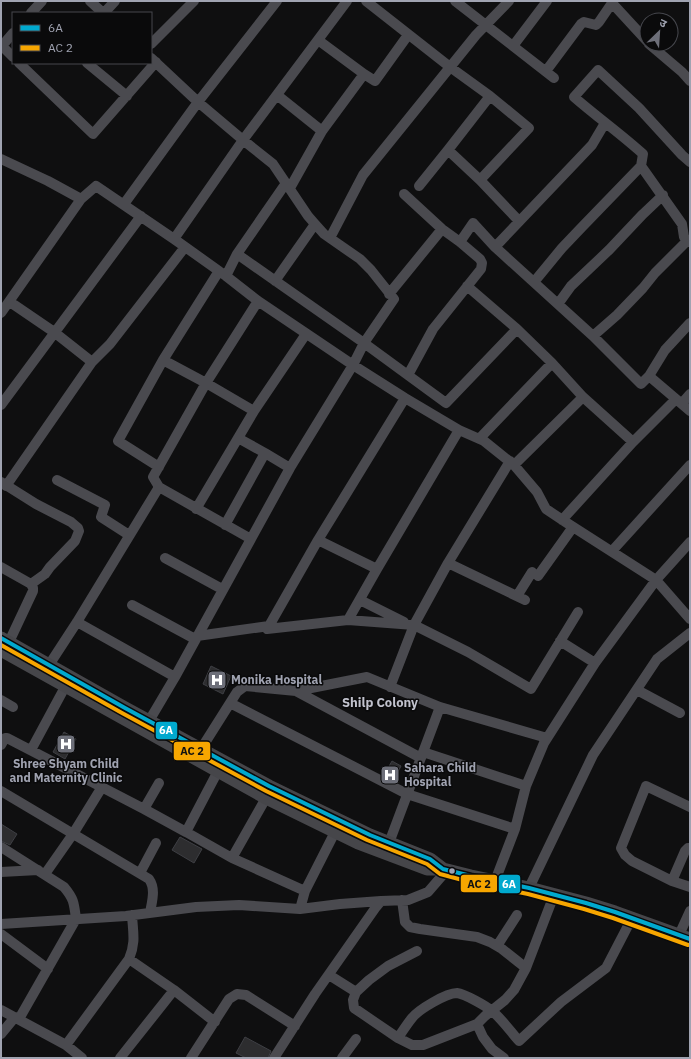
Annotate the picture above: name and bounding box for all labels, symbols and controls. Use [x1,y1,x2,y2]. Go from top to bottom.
legend [12,12,152,64]
north arrow [639,12,679,52]
text: उ [657,15,670,31]
text: 6A [48,20,63,35]
text: AC 2 [48,40,73,55]
hospital icon: Monika Hospital [206,669,228,691]
place label: Monika Hospital [231,672,322,687]
district label: Shilp Colony [342,694,418,711]
line badge: 6A [155,721,178,740]
text: 6A [159,723,174,737]
hospital icon: Shree Shyam Child and Maternity Clinic [55,733,77,755]
line badge: AC 2 [173,741,211,761]
text: AC 2 [180,744,204,758]
place label: Shree Shyam Child and Maternity Clinic [10,756,122,785]
place label: Sahara Child Hospital [404,760,476,789]
hospital icon: Sahara Child Hospital [379,764,401,786]
unlabelled marker [447,866,457,876]
line badge: AC 2 [460,874,498,893]
line badge: 6A [498,874,521,894]
text: AC 2 [467,877,491,891]
text: 6A [502,877,517,891]

